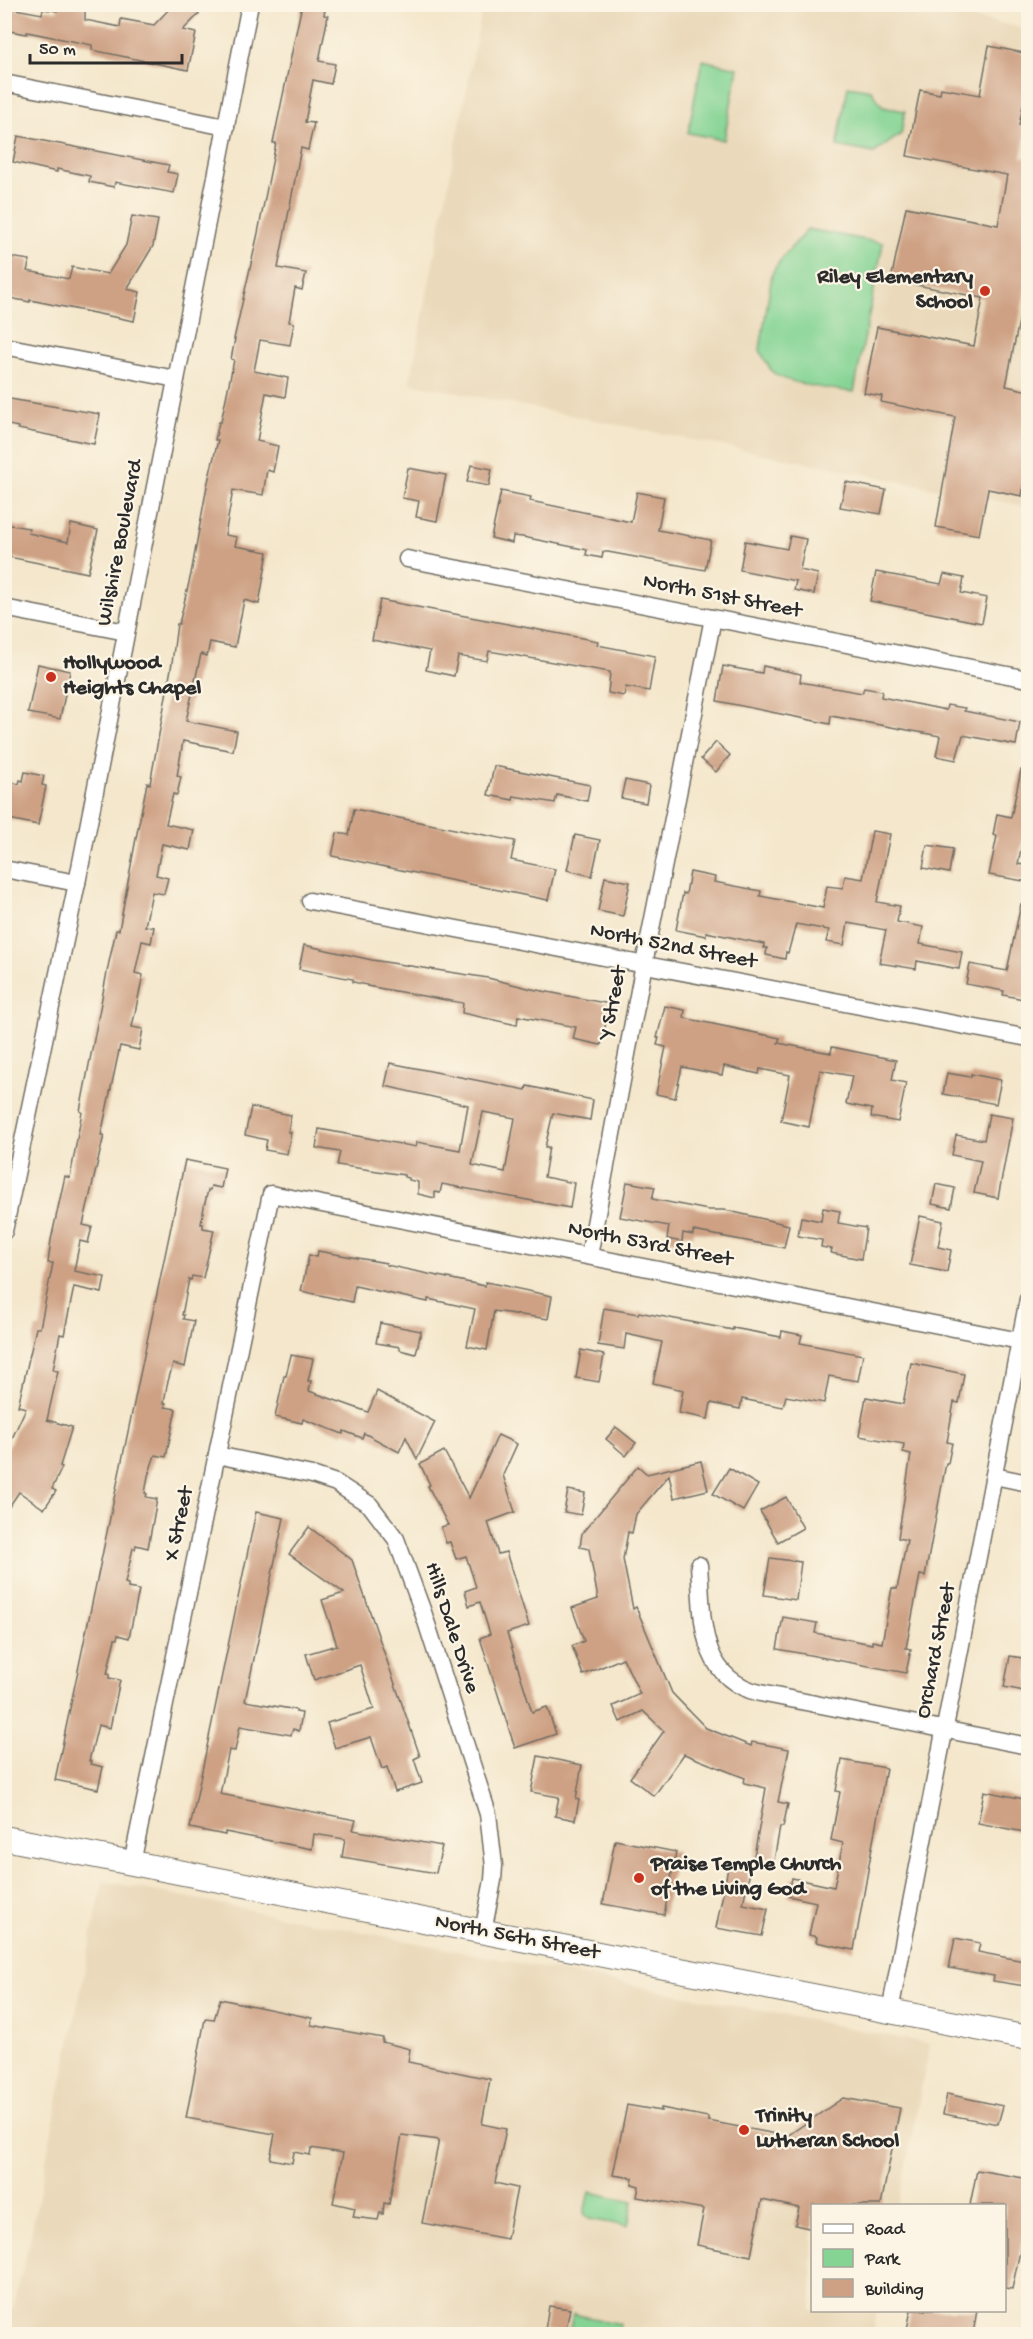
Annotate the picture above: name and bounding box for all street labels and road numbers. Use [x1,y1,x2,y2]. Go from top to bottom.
street label: Wilshire Boulevard [92,455,150,628]
street label: North 51st Street [641,569,805,626]
street label: North 52nd Street [587,918,760,976]
street label: Y Street [594,962,634,1044]
street label: North 53rd Street [565,1216,736,1274]
street label: X Street [159,1482,201,1565]
street label: Hills Dale Drive [418,1559,485,1697]
street label: Orchard Street [911,1579,963,1721]
street label: North 56th Street [433,1909,603,1967]

